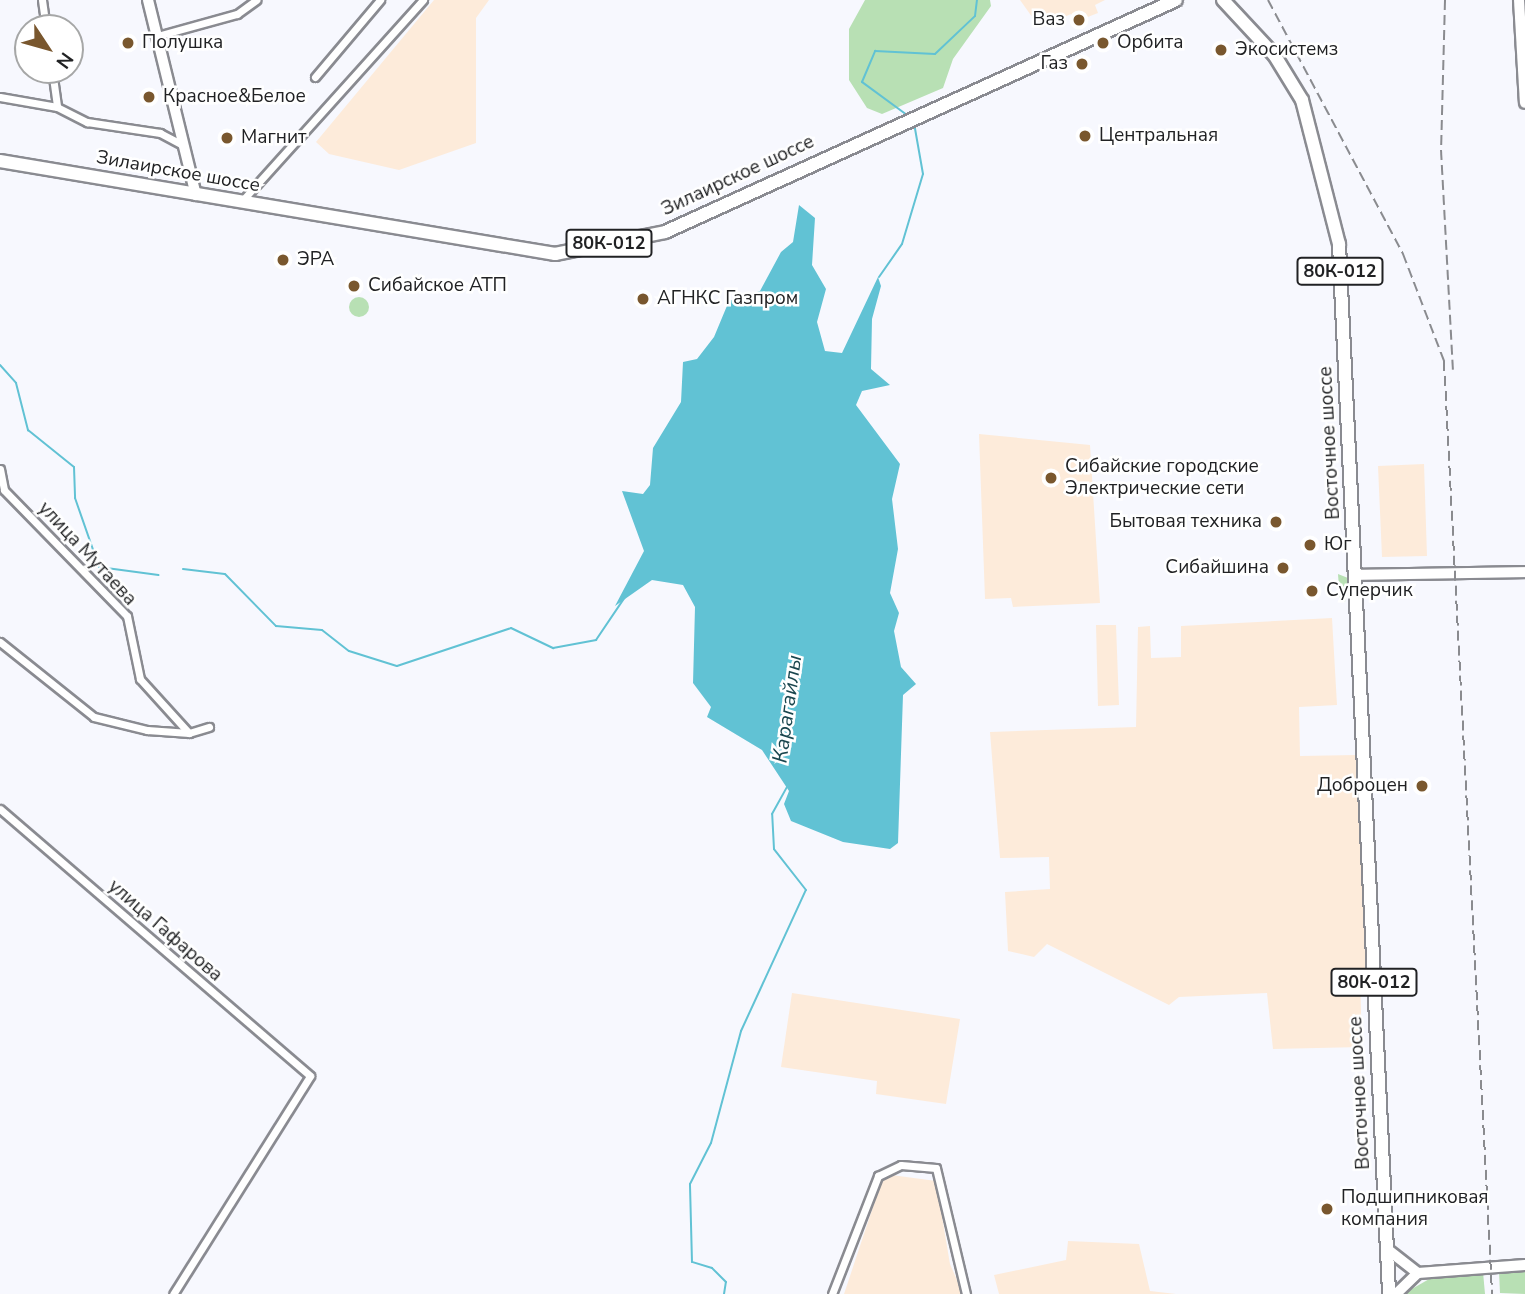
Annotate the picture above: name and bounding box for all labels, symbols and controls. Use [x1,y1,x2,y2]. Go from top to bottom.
place label: Ваз [1032,9,1065,31]
marker: Ваз [1071,12,1087,28]
north arrow [14,14,84,84]
place label: Полушка [142,32,223,54]
place label: Орбита [1117,32,1183,54]
marker: Полушка [120,35,136,51]
marker: Орбита [1095,35,1111,51]
place label: Экосистемз [1235,39,1338,61]
marker: Экосистемз [1213,42,1229,58]
text: N [50,47,79,74]
place label: Газ [1041,53,1068,75]
marker: Газ [1074,56,1090,72]
place label: Красное&Белое [163,86,306,108]
marker: Красное&Белое [141,89,157,105]
place label: Центральная [1099,125,1218,147]
place label: Магнит [241,127,306,149]
marker: Центральная [1077,128,1093,144]
marker: Магнит [219,130,235,146]
street label: Зилаирское шоссе [658,131,818,221]
street label: Зилаирское шоссе [94,146,262,198]
road number: 80К-012 [565,229,653,258]
place label: ЭРА [297,249,334,271]
marker: ЭРА [275,252,291,268]
road number: 80К-012 [1296,256,1384,286]
place label: Сибайское АТП [368,275,507,297]
marker: Сибайское АТП [346,278,362,294]
place label: АГНКС Газпром [657,288,798,310]
marker: АГНКС Газпром [635,291,651,307]
street label: Восточное шоссе [1315,366,1345,520]
place label: Сибайские городские Электрические сети [1065,456,1259,500]
marker: Сибайские городские Электрические сети [1043,470,1059,486]
street label: улица Мутаева [33,497,141,611]
place label: Бытовая техника [1110,511,1262,533]
marker: Бытовая техника [1268,514,1284,530]
place label: Юг [1324,534,1352,556]
marker: Юг [1302,537,1318,553]
place label: Сибайшина [1165,557,1269,579]
marker: Сибайшина [1275,560,1291,576]
place label: Суперчик [1326,580,1413,602]
marker: Суперчик [1304,583,1320,599]
water label: Карагайлы [767,653,807,765]
place label: Доброцен [1317,775,1408,797]
marker: Доброцен [1414,778,1430,794]
street label: улица Гафарова [103,875,227,987]
road number: 80К-012 [1330,967,1418,996]
street label: Восточное шоссе [1345,1016,1375,1170]
place label: Подшипниковая компания [1341,1187,1489,1231]
marker: Подшипниковая компания [1319,1201,1335,1217]

